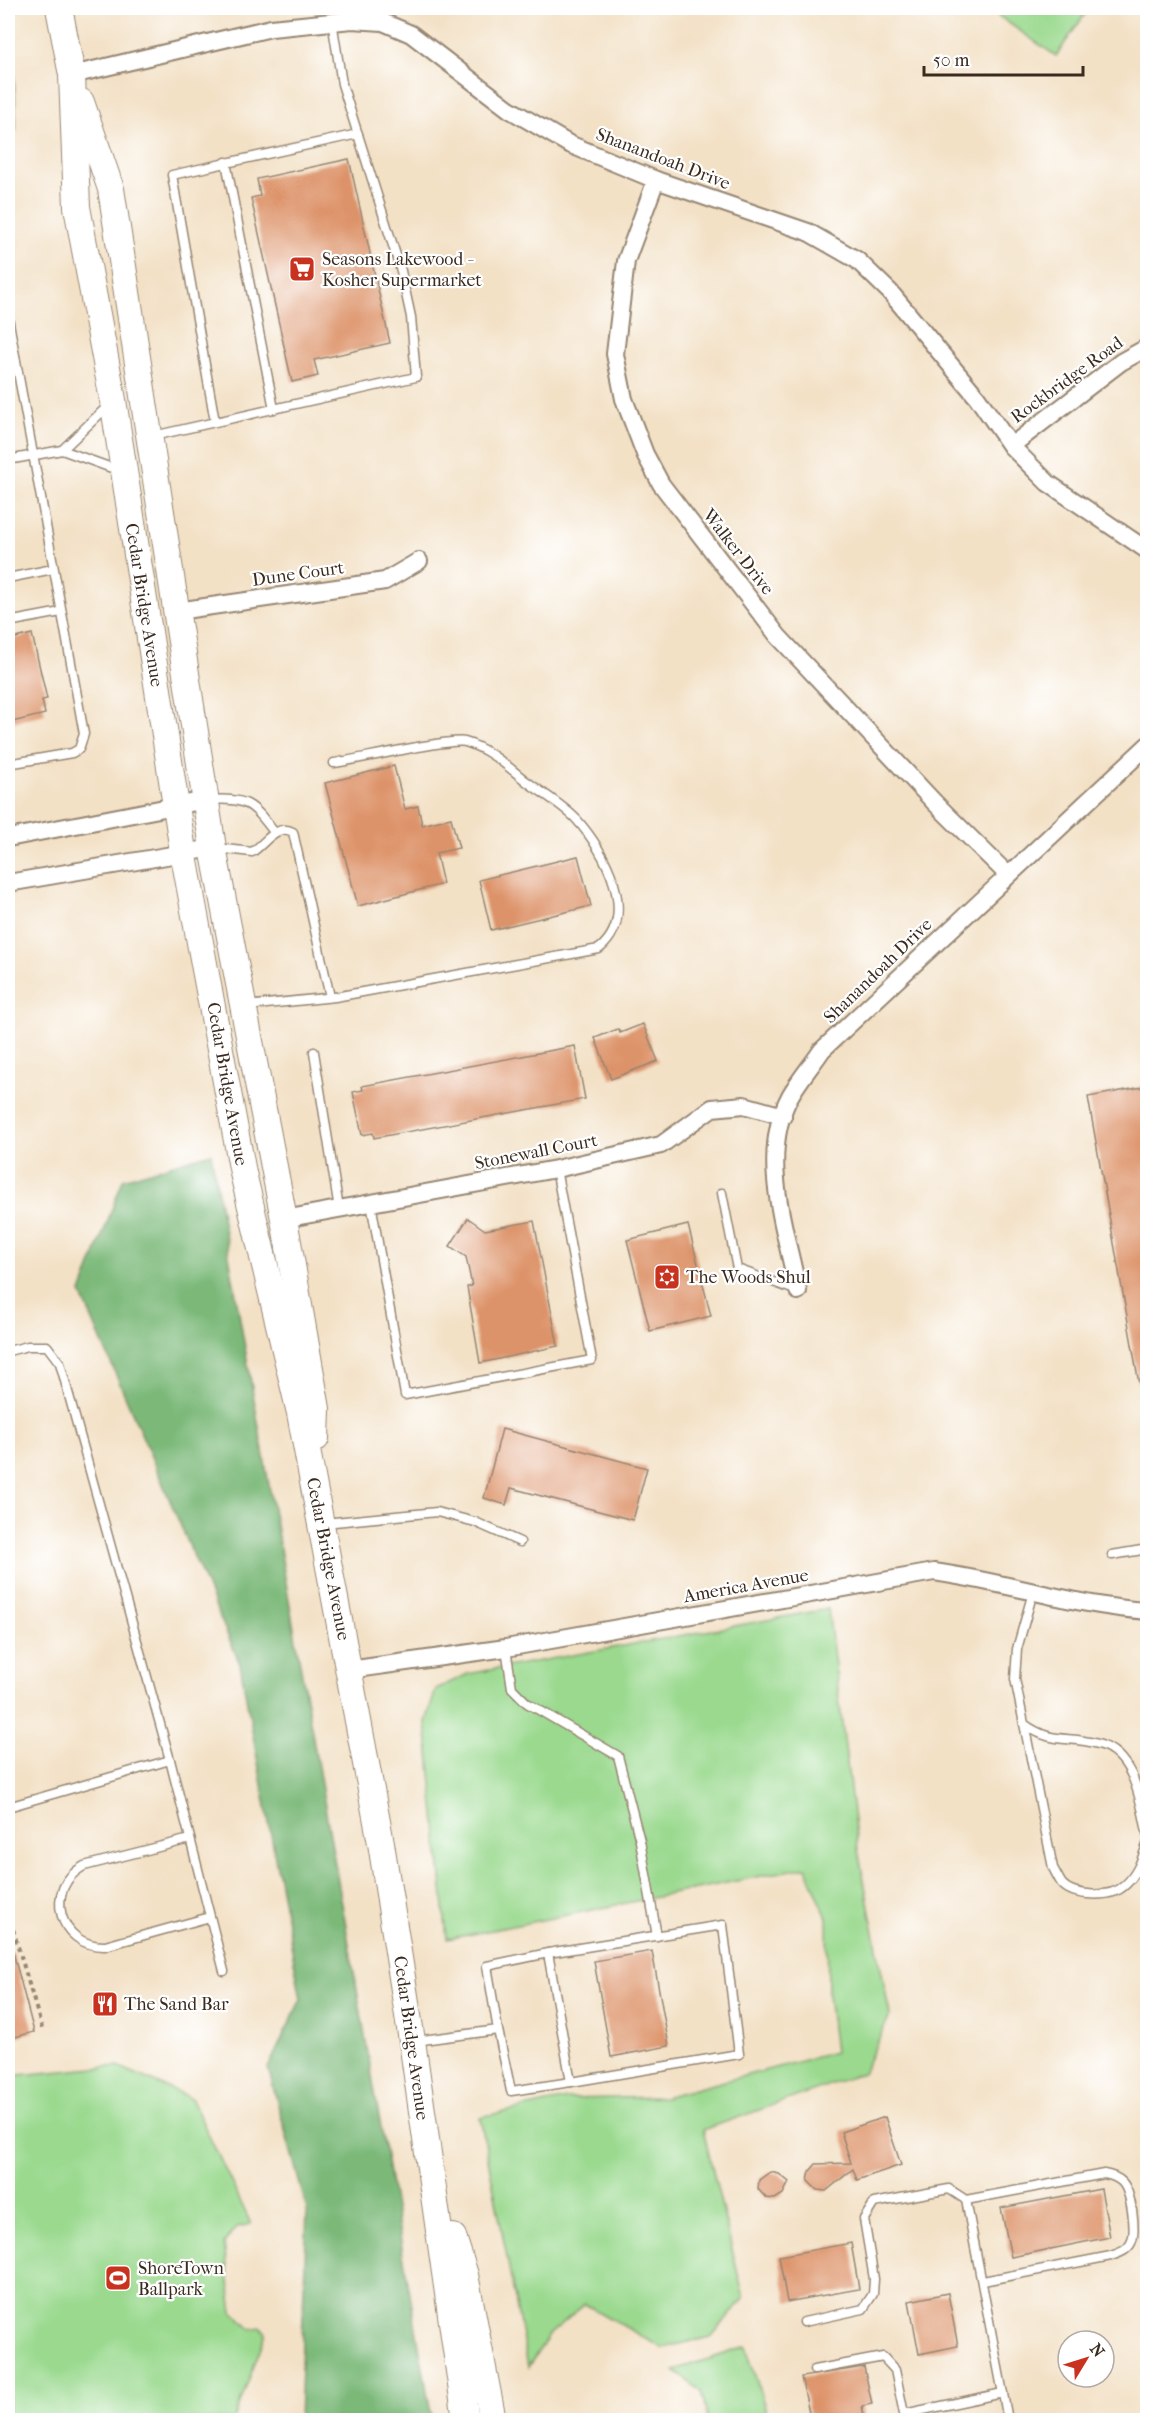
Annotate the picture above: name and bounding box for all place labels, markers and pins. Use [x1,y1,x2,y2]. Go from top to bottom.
place label: Seasons Lakewood - Kosher Supermarket [322,249,482,291]
supermarket icon: Seasons Lakewood - Kosher Supermarket [287,254,317,284]
synagogue icon: The Woods Shul [652,1262,682,1292]
place label: The Woods Shul [686,1267,811,1288]
restaurant icon: The Sand Bar [90,1989,120,2019]
place label: The Sand Bar [124,1994,229,2015]
place label: ShoreTown Ballpark [138,2258,224,2300]
sports icon: ShoreTown Ballpark [103,2263,133,2293]

